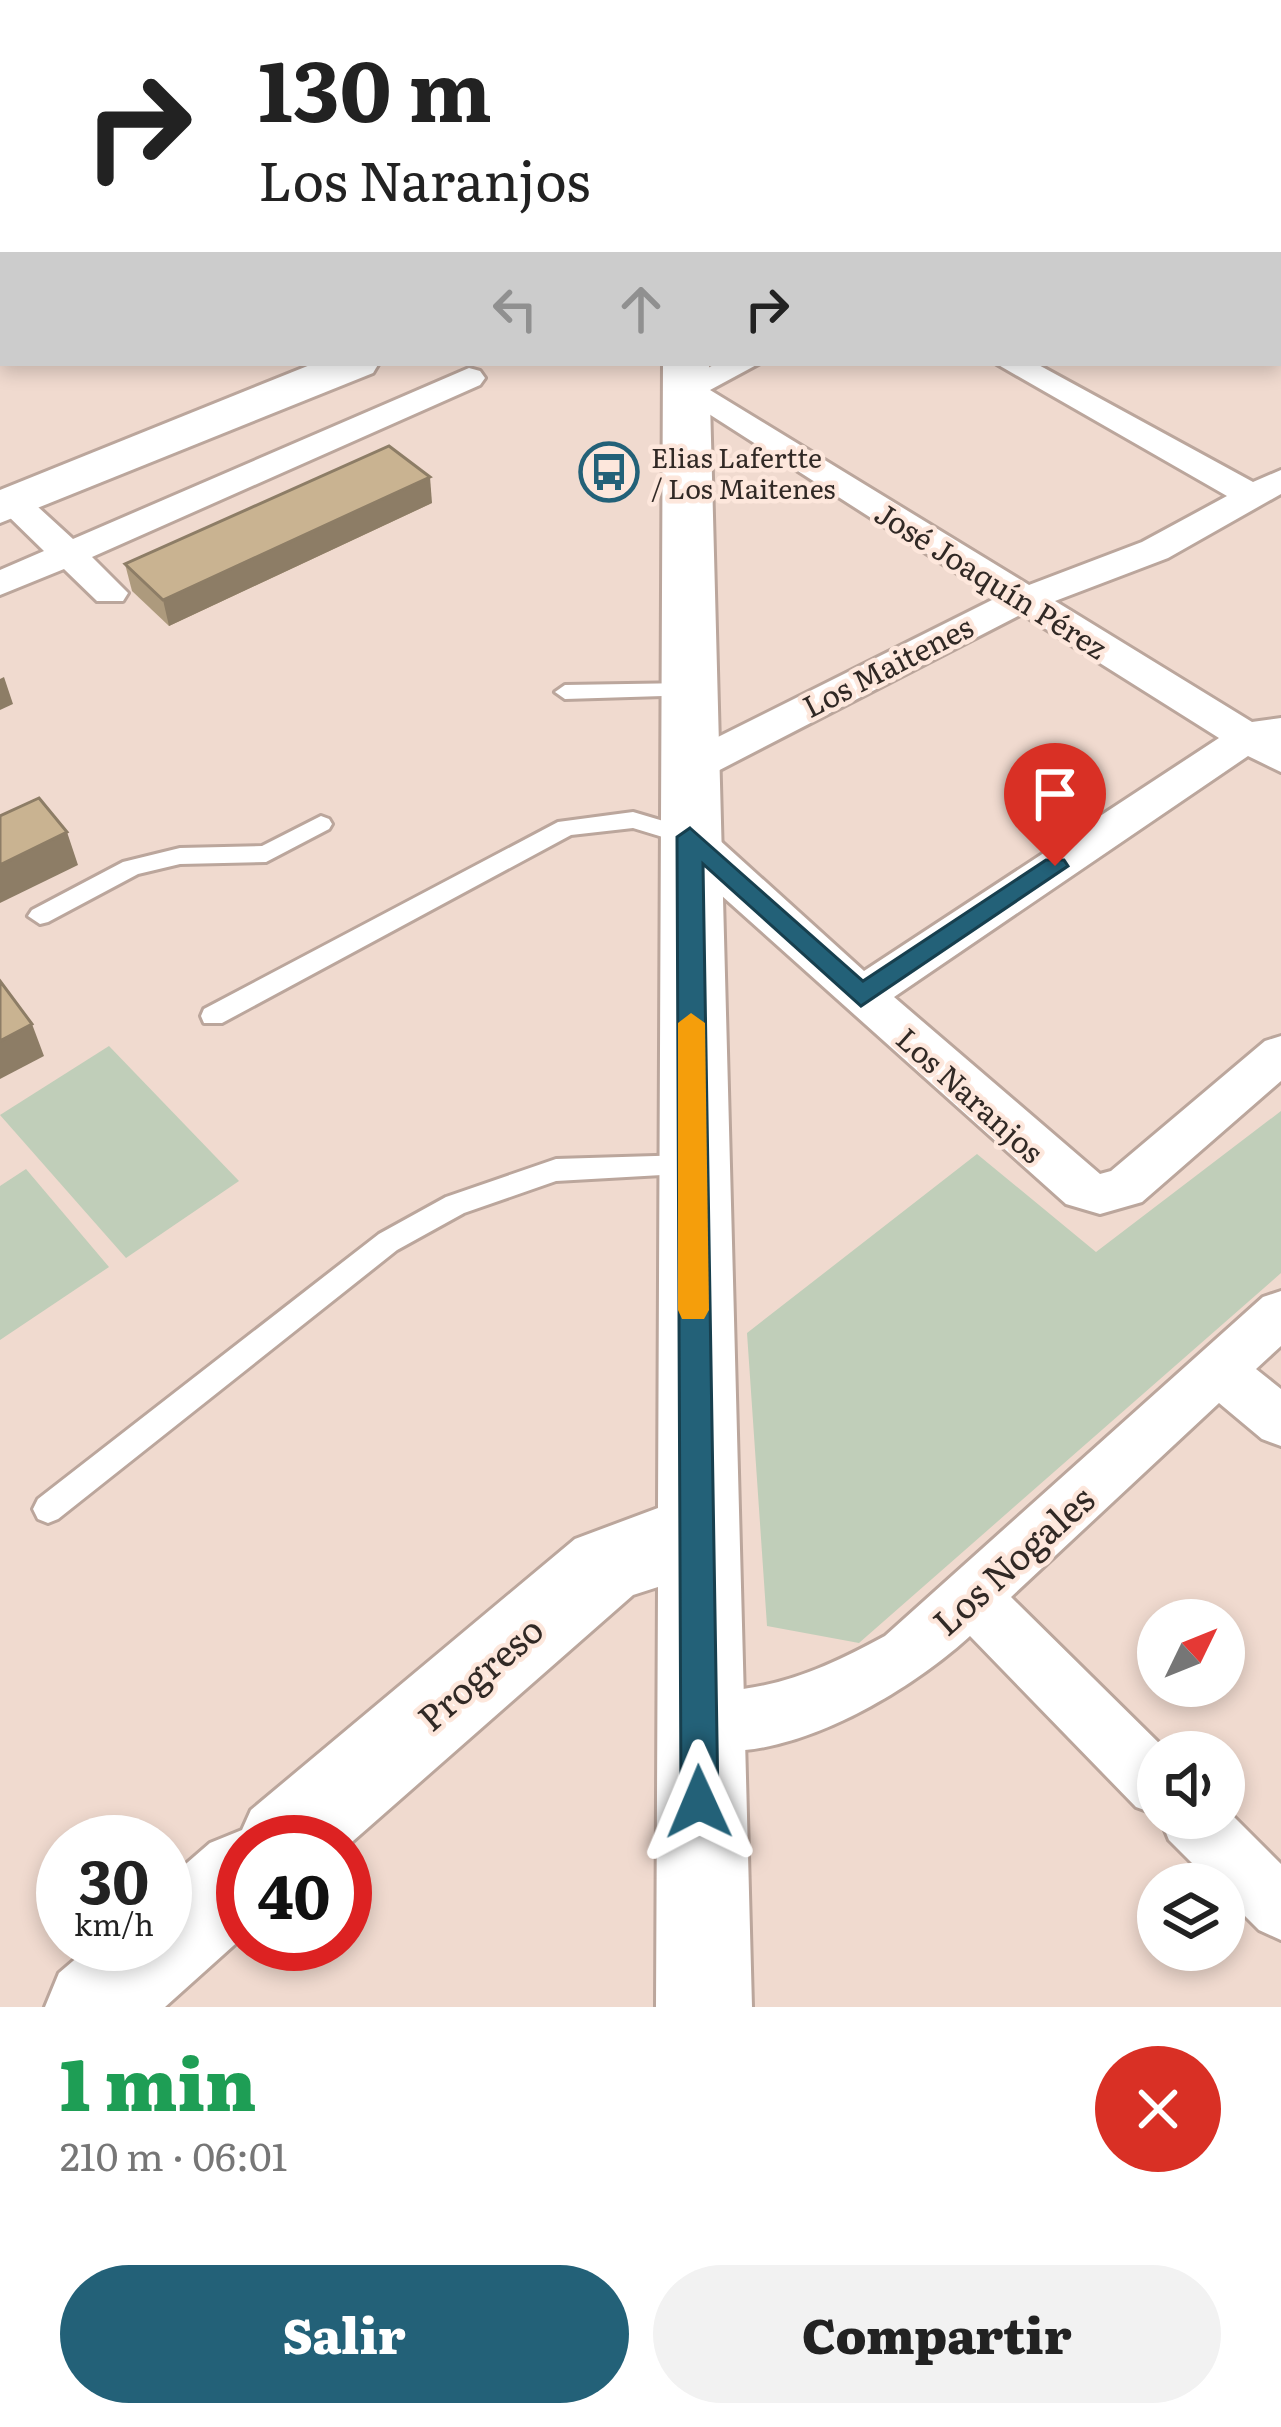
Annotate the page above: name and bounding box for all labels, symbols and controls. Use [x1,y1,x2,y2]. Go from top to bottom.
text: 130 m [258,23,492,148]
icon: right [60,48,216,204]
text: Los Naranjos [258,137,590,218]
icon: left [482,276,548,342]
icon: ahead [608,276,674,342]
icon: right [734,276,800,342]
place label: Elias Lafertte / Los Maitenes [651,436,836,507]
bus stop icon: Elias Lafertte / Los Maitenes [578,441,640,503]
street label: José Joaquín Pérez [867,490,1117,668]
street label: Los Maitenes [794,603,980,727]
pin [1004,743,1106,866]
icon: arrive [1022,761,1088,827]
street label: Los Naranjos [888,1016,1054,1172]
street label: Los Nogales [919,1472,1105,1646]
north arrow [1137,1599,1245,1707]
map controls [1137,1599,1245,1971]
street label: Progreso [404,1602,554,1742]
button: sound [1137,1731,1245,1839]
position arrow [636,1739,762,1865]
speed limit sign: 40 [216,1815,372,1971]
text: 30 [79,1833,149,1922]
button: layers [1137,1863,1245,1971]
text: km/h [74,1901,154,1945]
text: 1 min [60,2026,256,2133]
button: close [1095,2046,1221,2172]
text: 210 m · 06:01 [60,2125,287,2183]
button: Salir [60,2265,629,2403]
button: Compartir [653,2265,1221,2403]

